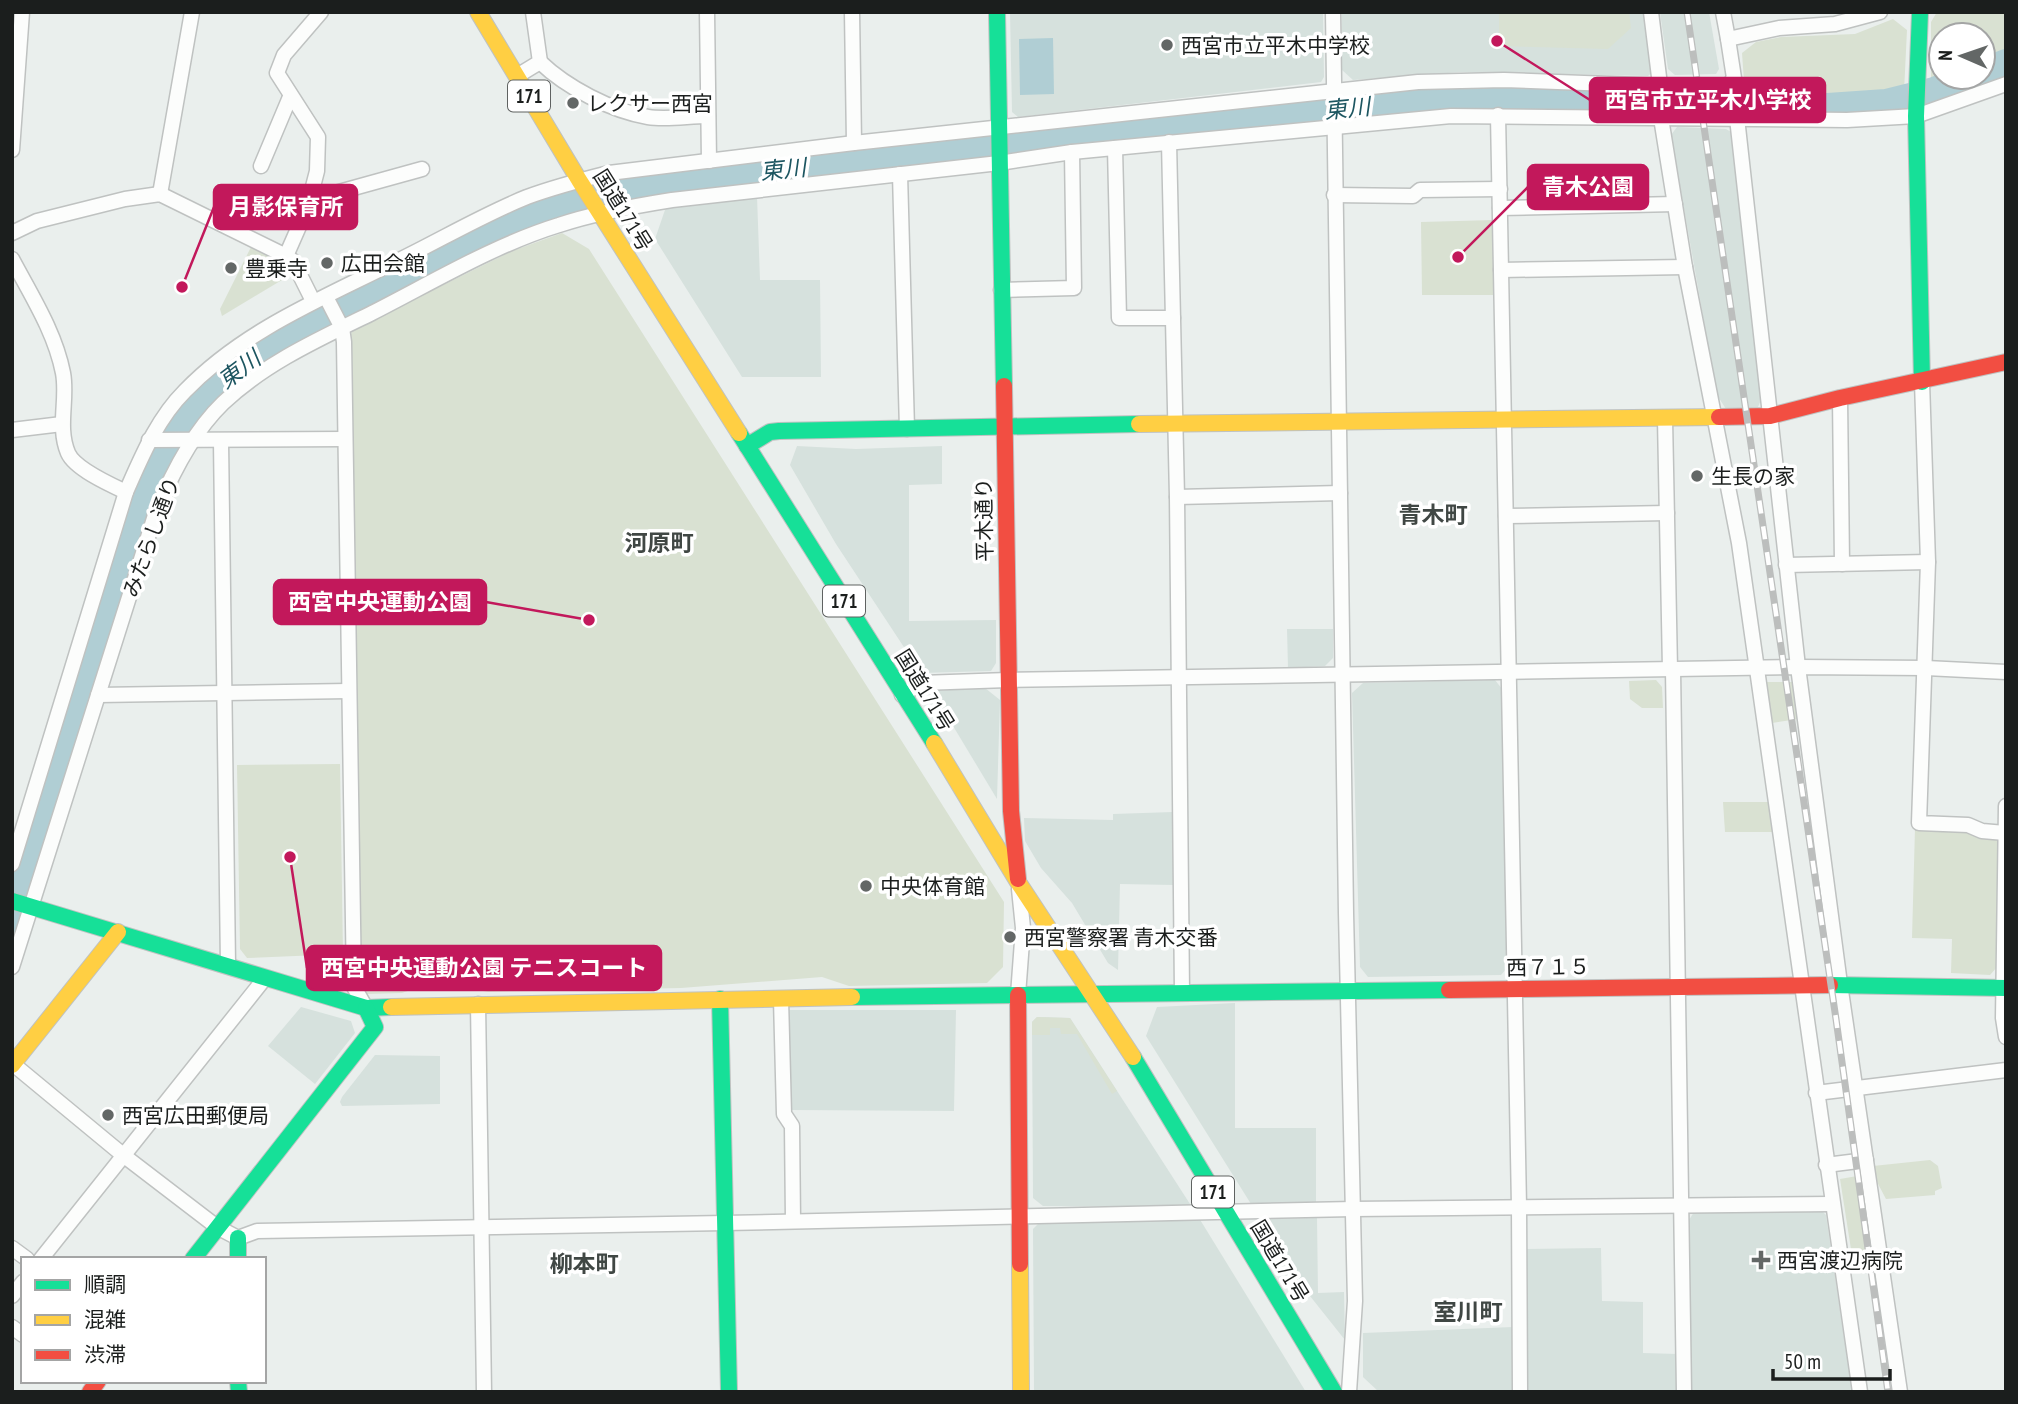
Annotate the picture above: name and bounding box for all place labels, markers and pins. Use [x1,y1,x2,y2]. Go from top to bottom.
place label: 西宮市立平木中学校 [1181,32,1370,59]
marker: 西宮市立平木中学校 [1159,37,1175,53]
callout: 西宮市立平木小学校 [1590,78,1825,122]
place label: レクサー西宮 [587,90,713,117]
marker: レクサー西宮 [565,95,581,111]
callout: 青木公園 [1528,165,1648,209]
callout: 月影保育所 [214,185,357,229]
place label: 広田会館 [341,250,425,277]
place label: 豊乗寺 [245,255,308,282]
marker: 広田会館 [319,255,335,271]
marker: 豊乗寺 [223,260,239,276]
place label: 生長の家 [1711,463,1795,490]
marker: 生長の家 [1689,468,1705,484]
callout: 西宮中央運動公園 [274,580,486,624]
place label: 中央体育館 [880,873,985,900]
marker: 中央体育館 [858,878,874,894]
place label: 西宮警察署 青木交番 [1024,924,1217,951]
marker: 西宮警察署 青木交番 [1002,929,1018,945]
callout: 西宮中央運動公園 テニスコート [307,946,661,990]
place label: 西宮広田郵便局 [122,1102,269,1129]
marker: 西宮広田郵便局 [100,1107,116,1123]
place label: 西宮渡辺病院 [1777,1247,1903,1274]
marker: 西宮渡辺病院 [1751,1250,1771,1270]

